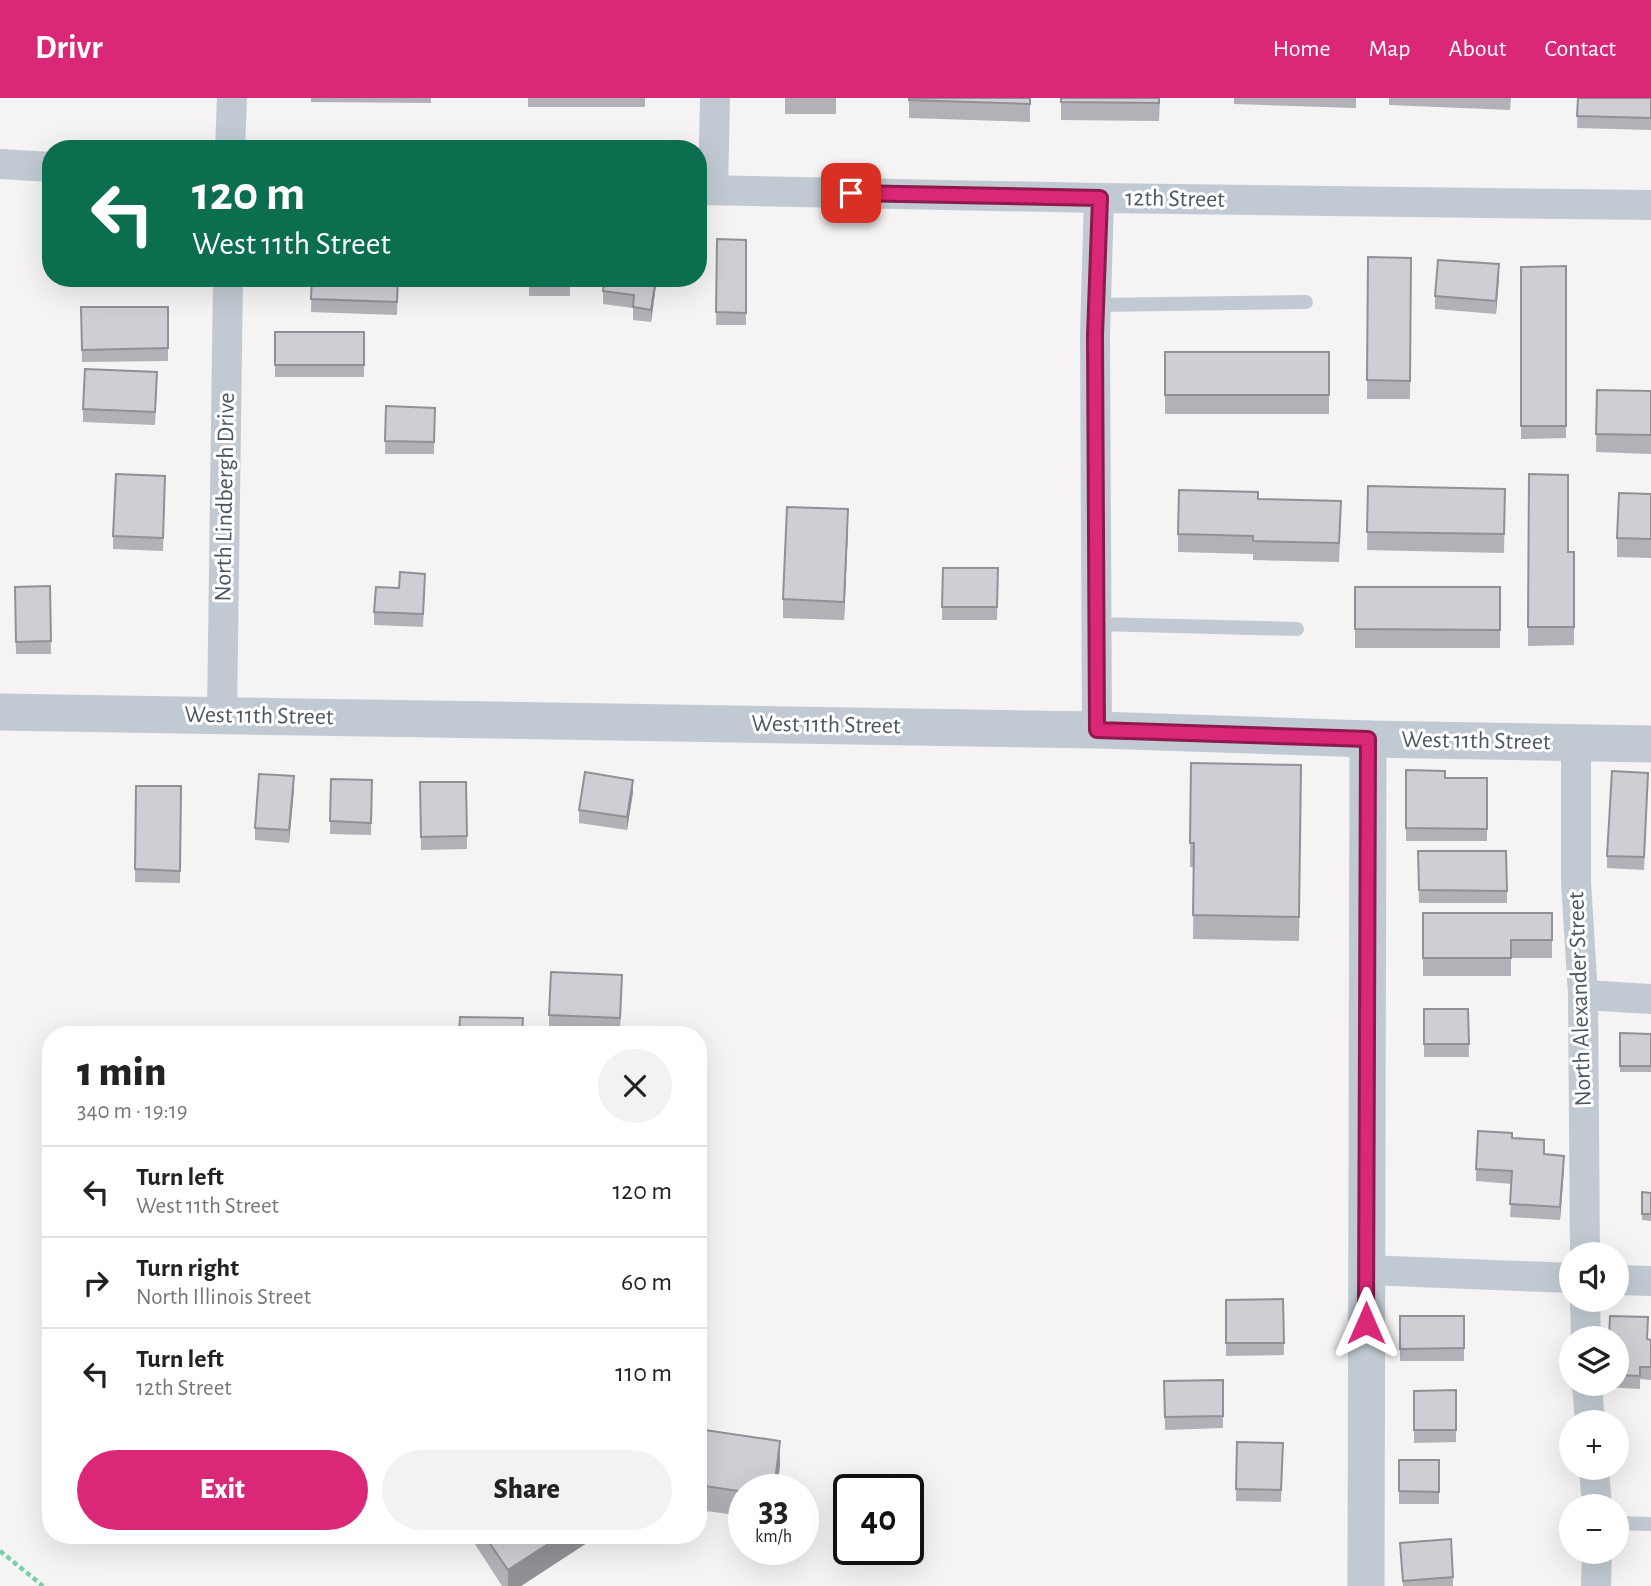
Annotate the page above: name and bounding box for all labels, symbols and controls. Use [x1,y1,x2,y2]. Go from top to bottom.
text: Drivr [35,32,103,65]
text: Home [1273,37,1331,61]
text: Map [1369,37,1411,61]
text: About [1449,37,1506,61]
text: Contact [1544,37,1616,61]
pin [821,163,881,223]
icon: left [77,168,168,259]
text: 120 m [192,170,305,219]
icon: arrive [832,174,870,212]
street label: 12th Street [1125,186,1225,212]
text: West 11th Street [192,228,391,260]
street label: North Lindbergh Drive [211,392,239,602]
street label: West 11th Street [184,703,334,729]
street label: West 11th Street [751,712,901,738]
street label: West 11th Street [1401,728,1551,754]
street label: North Alexander Street [1564,891,1596,1107]
button: close [598,1049,672,1123]
text: 1 min [77,1051,166,1093]
text: 340 m · 19:19 [77,1100,187,1123]
text: Turn left [136,1164,224,1190]
icon: left [77,1173,115,1211]
text: 120 m [612,1178,672,1204]
text: West 11th Street [136,1195,279,1218]
map controls [1559,1242,1629,1564]
button: sound [1559,1242,1629,1312]
text: Turn right [136,1255,239,1281]
icon: right [77,1264,115,1302]
text: 60 m [621,1269,672,1295]
text: North Illinois Street [136,1286,311,1309]
position arrow [1329,1286,1403,1360]
button: layers [1559,1326,1629,1396]
text: Turn left [136,1346,224,1372]
icon: left [77,1355,115,1393]
text: 110 m [615,1360,672,1386]
text: 12th Street [136,1377,232,1400]
button: + [1559,1410,1629,1480]
button: Exit [77,1450,368,1530]
button: Share [382,1450,672,1530]
speed limit sign: 40 [833,1474,924,1565]
text: 33 [758,1493,789,1528]
button: − [1559,1494,1629,1564]
text: km/h [755,1528,792,1546]

